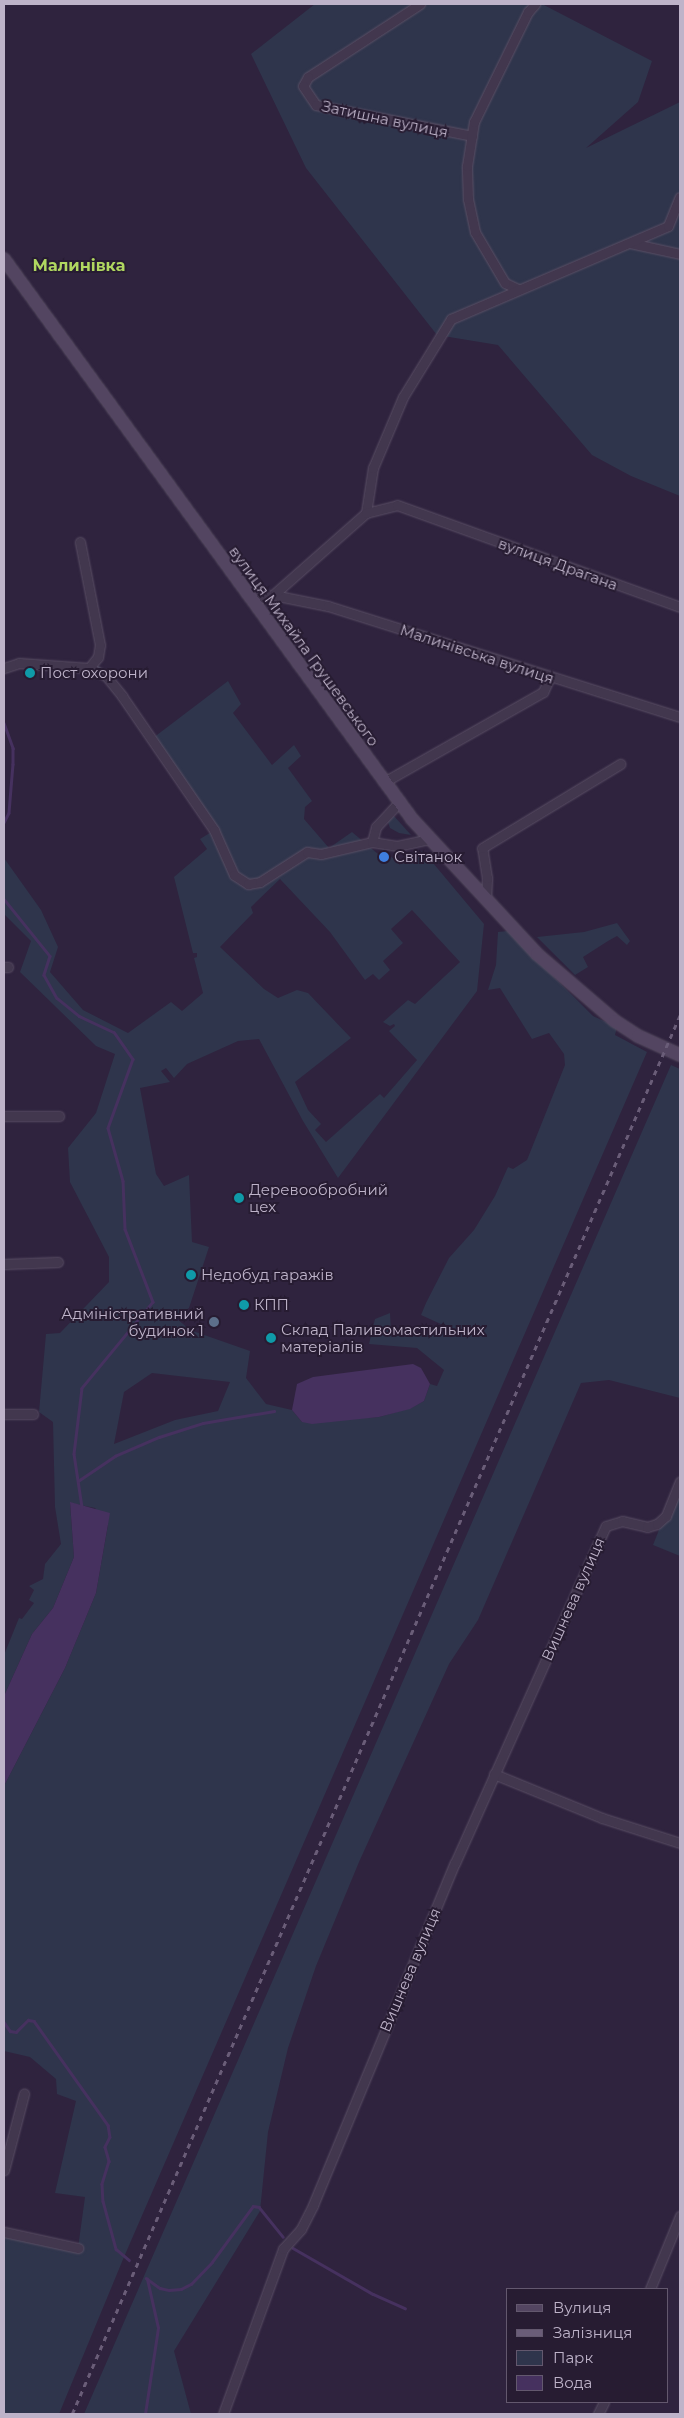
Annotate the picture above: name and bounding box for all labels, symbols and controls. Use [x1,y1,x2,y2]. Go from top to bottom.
street label: Затишна вулиця [320,97,450,141]
district label: Малинівка [33,256,125,276]
street label: вулиця Драгана [496,534,620,594]
street label: вулиця Михайла Грушевського [225,543,383,749]
street label: Малинівська вулиця [398,621,556,687]
place label: Пост охорони [40,664,148,682]
marker: Пост охорони [24,667,36,679]
place label: Світанок [394,848,462,866]
marker: Світанок [378,851,390,863]
place label: Деревообробний цех [249,1180,388,1215]
marker: Деревообробний цех [233,1192,245,1204]
place label: Недобуд гаражів [201,1266,334,1284]
marker: Недобуд гаражів [185,1269,197,1281]
place label: КПП [254,1296,289,1314]
marker: КПП [238,1299,250,1311]
place label: Адміністративний будинок 1 [61,1304,204,1339]
marker: Адміністративний будинок 1 [208,1316,220,1328]
place label: Склад Паливомастильних матеріалів [281,1320,485,1355]
marker: Склад Паливомастильних матеріалів [265,1332,277,1344]
street label: Вишнева вулиця [538,1535,608,1663]
street label: Вишнева вулиця [376,1905,444,2035]
legend [507,2288,669,2403]
text: Вулиця [553,2298,611,2317]
text: Залізниця [553,2323,632,2342]
text: Парк [553,2348,593,2367]
text: Вода [553,2373,592,2392]

